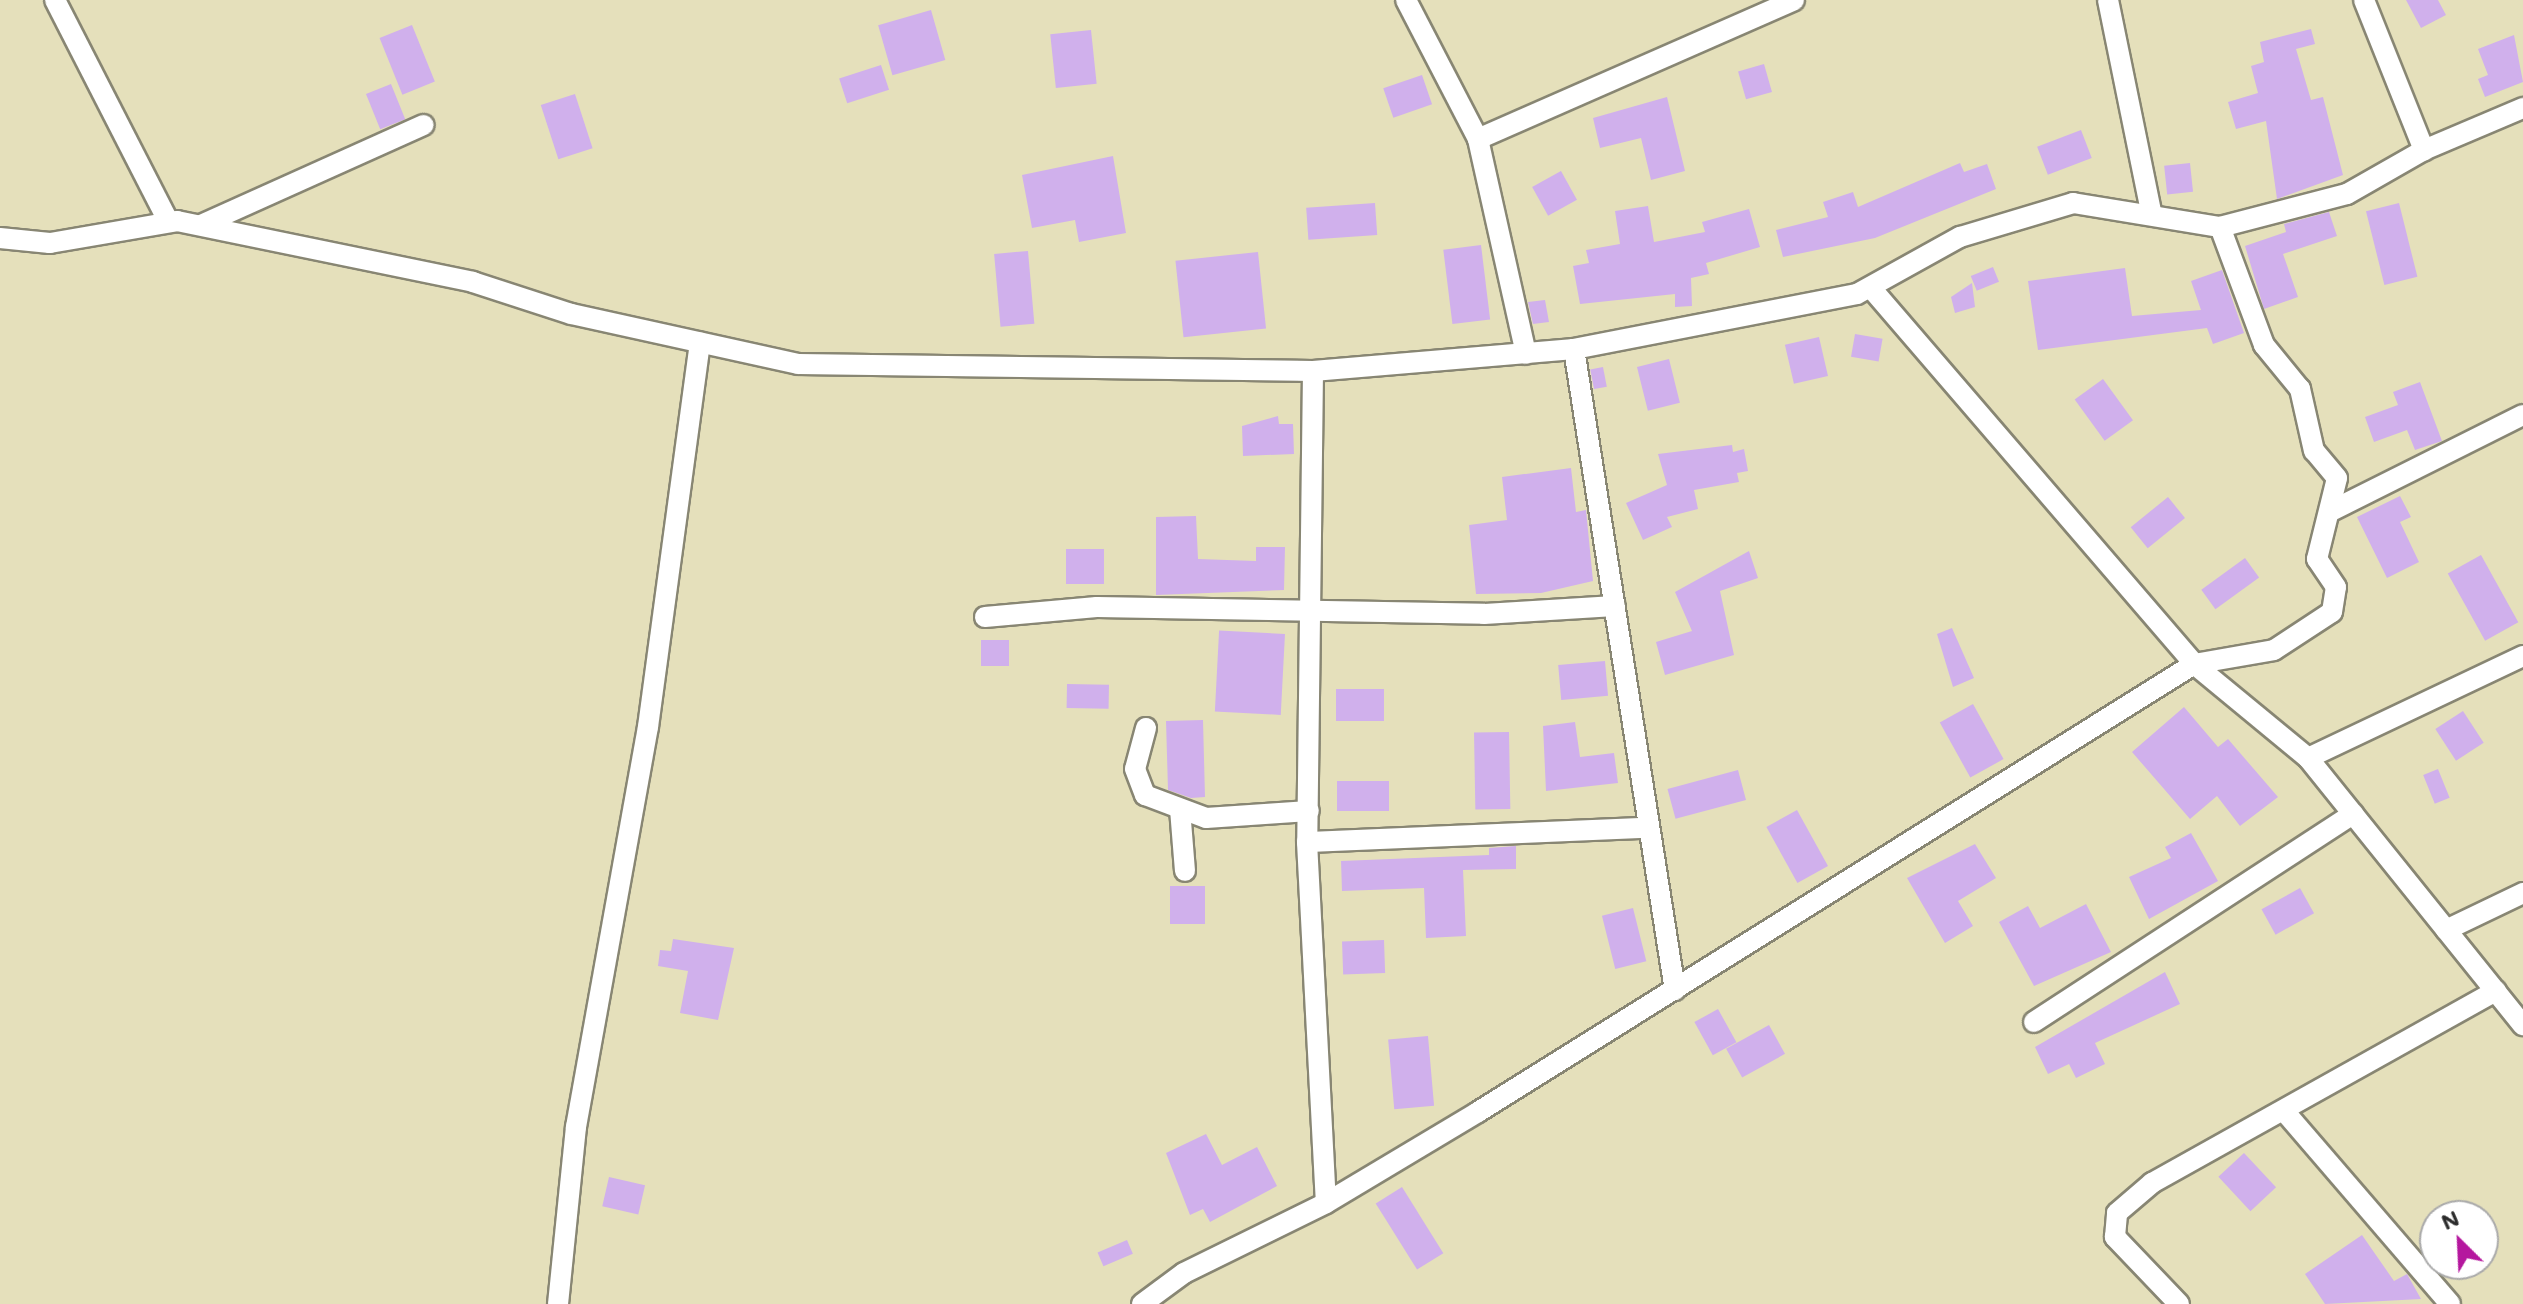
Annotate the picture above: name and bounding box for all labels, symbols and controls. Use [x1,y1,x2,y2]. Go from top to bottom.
north arrow [2419,1200,2499,1280]
text: N [2436,1203,2463,1236]

